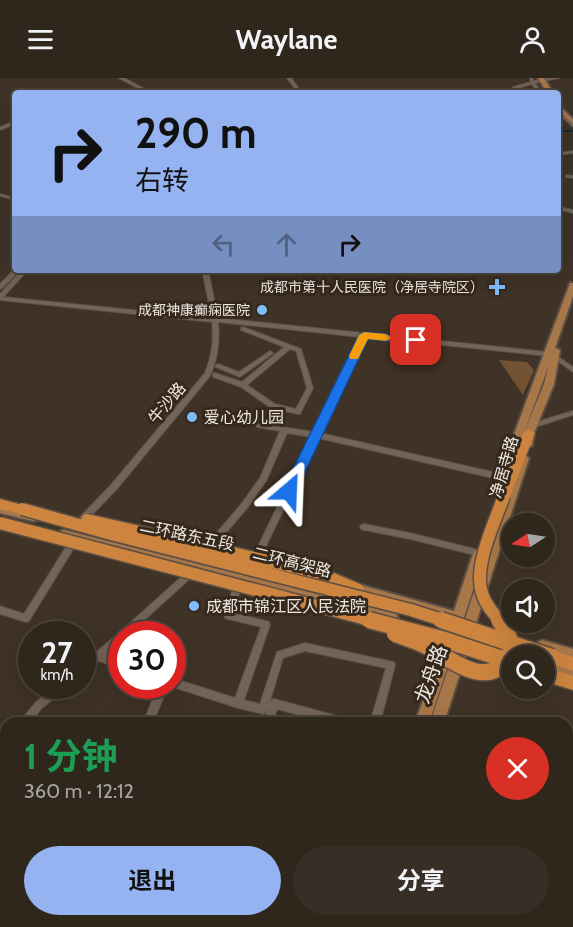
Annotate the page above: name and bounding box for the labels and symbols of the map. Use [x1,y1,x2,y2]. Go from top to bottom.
place label: 成都市第十人民医院（净居寺院区） [260,278,484,296]
marker: 成都市第十人民医院（净居寺院区） [488,278,506,296]
place label: 成都神康癫痫医院 [138,301,250,319]
marker: 成都神康癫痫医院 [255,303,269,317]
pin [390,314,441,365]
street label: 牛沙路 [144,379,190,427]
place label: 爱心幼儿园 [204,408,284,427]
marker: 爱心幼儿园 [185,410,199,424]
street label: 净居寺路 [486,434,522,500]
position arrow [257,459,321,523]
north arrow [501,513,555,567]
street label: 二环路东五段 [138,516,236,554]
street label: 二环高架路 [251,543,333,581]
place label: 成都市锦江区人民法院 [206,597,366,616]
marker: 成都市锦江区人民法院 [187,599,201,613]
speed limit sign: 30 [108,621,186,699]
street label: 龙舟路 [410,642,452,706]

